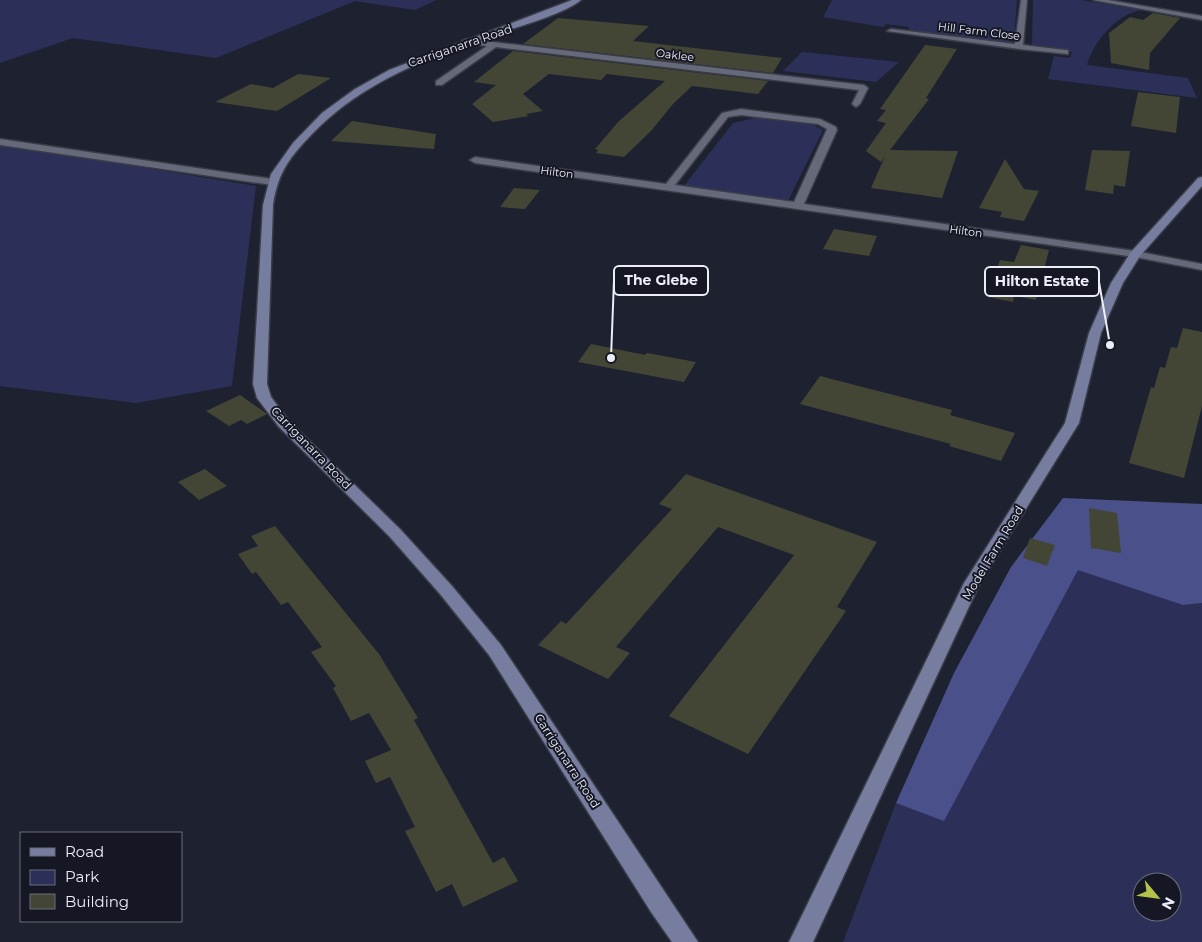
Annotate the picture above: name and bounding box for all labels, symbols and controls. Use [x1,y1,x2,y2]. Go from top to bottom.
street label: Hill Farm Close [937,19,1021,43]
street label: Carriganarra Road [406,21,514,70]
street label: Oaklee [655,46,695,64]
street label: Hilton [540,163,574,181]
street label: Hilton [949,222,983,240]
callout: The Glebe [614,266,708,295]
callout: Hilton Estate [985,267,1099,296]
text: The Glebe [624,271,698,289]
text: Hilton Estate [995,272,1089,290]
street label: Carriganarra Road [268,403,355,492]
street label: Model Farm Road [959,503,1027,603]
street label: Carriganarra Road [531,711,603,811]
legend [20,832,182,922]
text: Road [65,842,104,861]
text: Park [65,867,99,886]
north arrow [1132,872,1182,922]
text: Building [65,892,129,911]
text: N [1158,894,1179,913]

